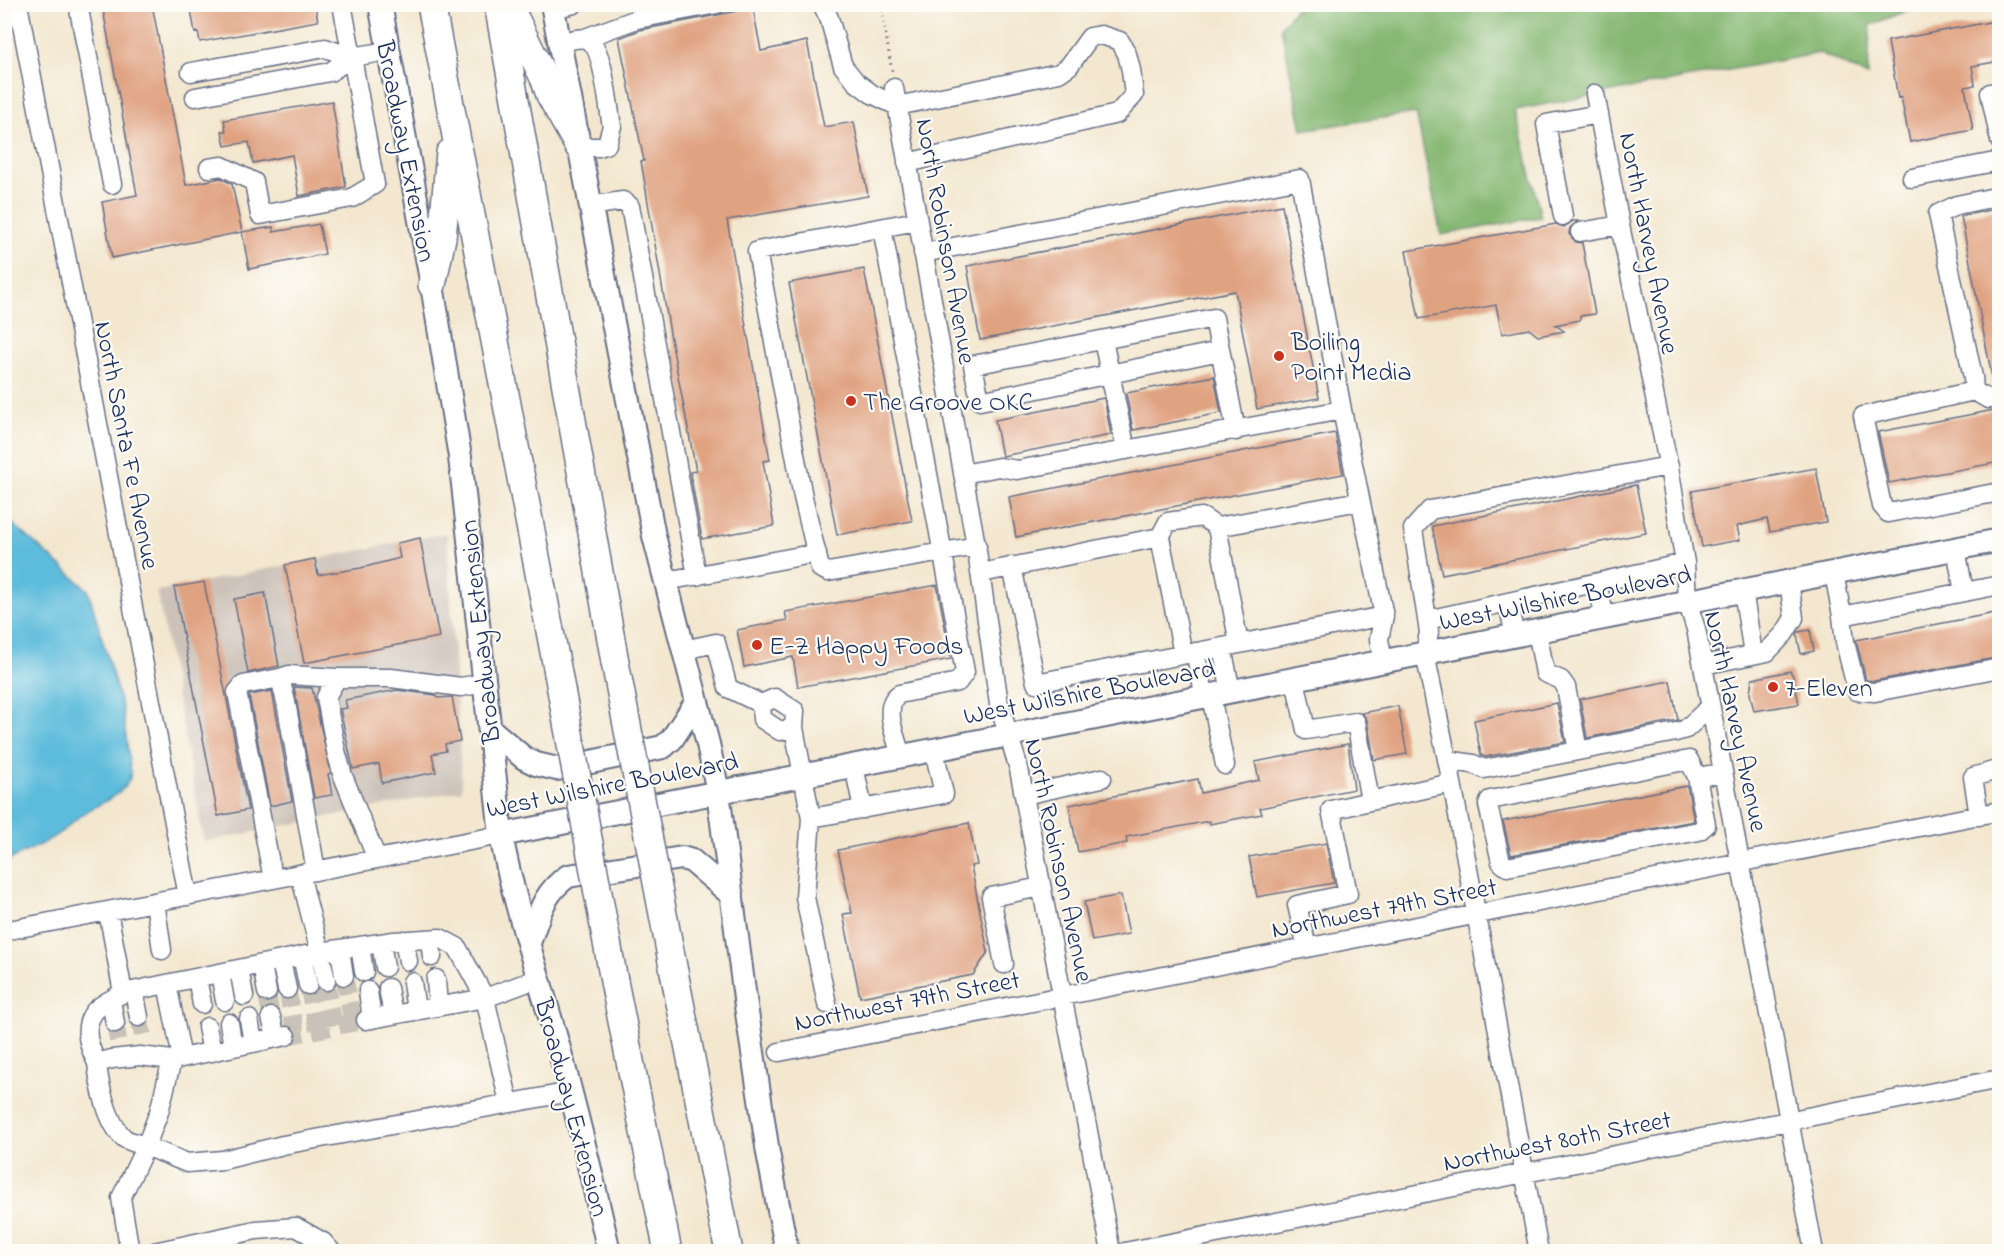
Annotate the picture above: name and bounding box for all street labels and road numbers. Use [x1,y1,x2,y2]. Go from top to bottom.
street label: Broadway Extension [364,37,444,265]
street label: North Robinson Avenue [904,116,984,368]
street label: North Harvey Avenue [1607,129,1687,358]
street label: North Santa Fe Avenue [82,318,168,573]
street label: Broadway Extension [451,518,513,746]
street label: West Wilshire Boulevard [1436,557,1695,643]
street label: North Harvey Avenue [1692,608,1776,836]
street label: West Wilshire Boulevard [960,651,1219,737]
street label: North Robinson Avenue [1013,735,1102,987]
street label: West Wilshire Boulevard [483,744,742,830]
street label: Northwest 79th Street [1269,869,1501,950]
street label: Northwest 79th Street [792,962,1024,1043]
street label: Broadway Extension [522,993,618,1221]
street label: Northwest 80th Street [1440,1102,1675,1184]

